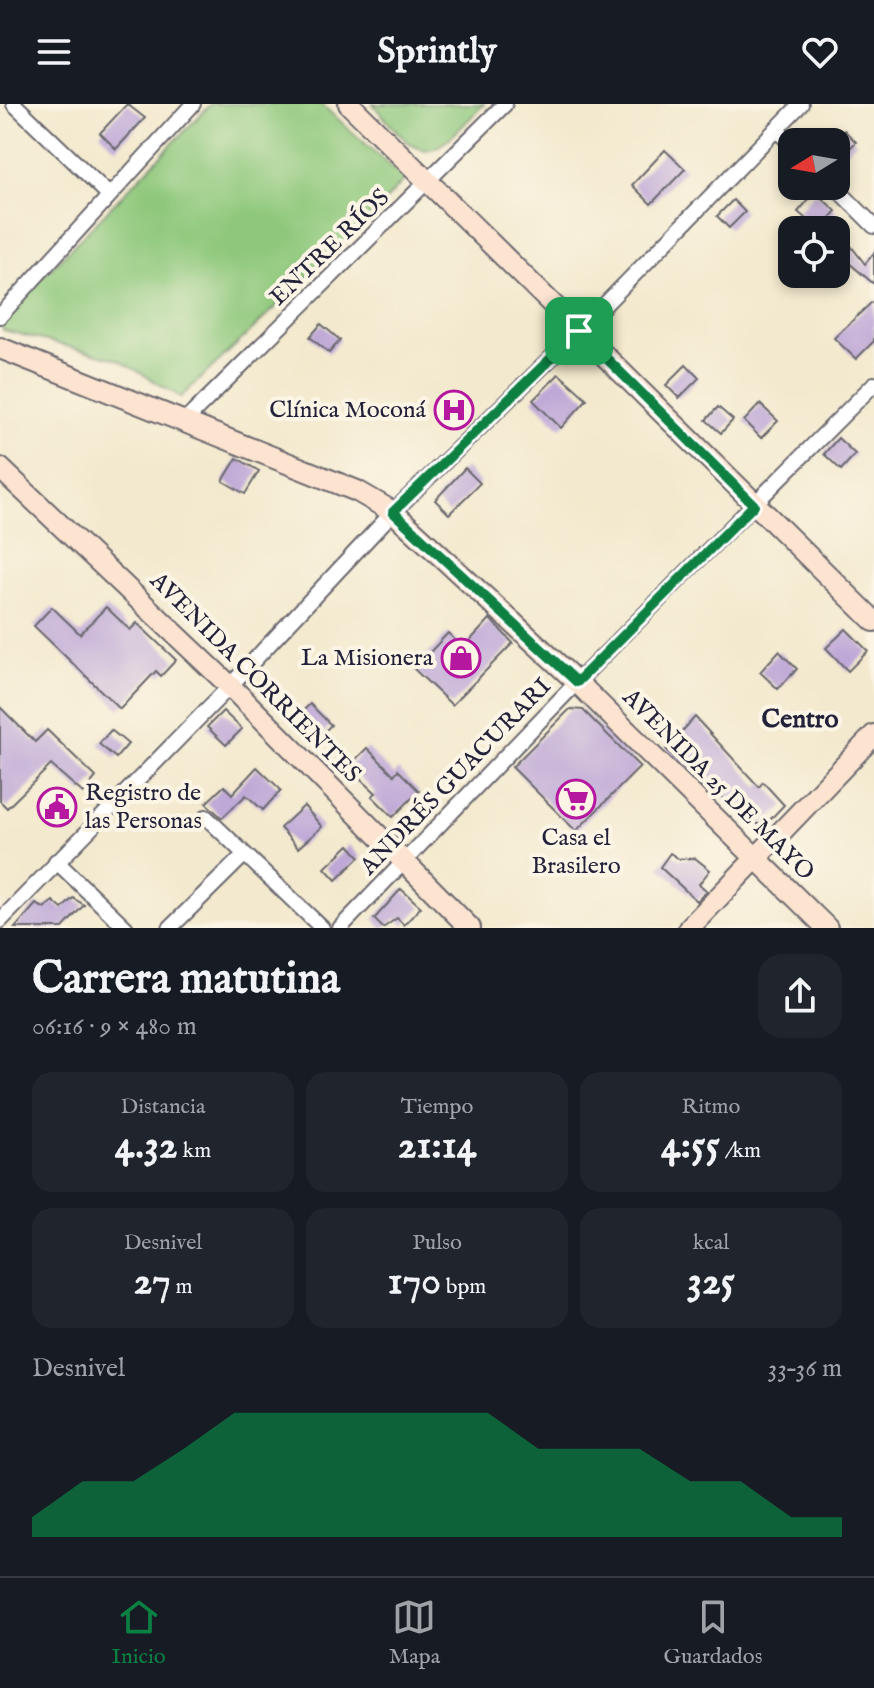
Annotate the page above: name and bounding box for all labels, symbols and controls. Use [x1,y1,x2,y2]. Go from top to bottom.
text: Sprintly [377,29,497,75]
icon: menu [32,30,76,74]
icon: heart [798,30,842,74]
north arrow [778,128,850,200]
map controls [778,128,850,288]
street label: ENTRE RÍOS [263,183,397,313]
button: locate [778,216,850,288]
pin [545,297,613,365]
icon: arrive [557,309,601,353]
hospital icon: Clínica Moconá [433,389,475,431]
place label: Clínica Moconá [269,395,427,426]
street label: AVENIDA CORRIENTES [142,565,367,790]
shop icon: La Misionera [440,637,482,679]
place label: La Misionera [301,643,434,674]
street label: ANDRÉS GUACURARI [353,672,558,883]
street label: AVENIDA 25 DE MAYO [615,682,821,888]
district label: Centro [762,703,838,736]
place label: Registro de las Personas [85,778,202,837]
supermarket icon: Casa el Brasilero [555,778,597,820]
public building icon: Registro de las Personas [36,786,78,828]
place label: Casa el Brasilero [531,823,621,882]
text: Carrera matutina [32,952,340,1008]
button: share [758,954,842,1038]
text: 06:16 · 9 × 480 m [32,1010,197,1043]
text: Distancia [121,1093,205,1121]
text: Tiempo [401,1093,473,1121]
text: Ritmo [682,1093,740,1121]
text: 4.32 [115,1121,178,1172]
text: 21:14 [398,1121,476,1172]
text: 4:55 [661,1121,720,1172]
text: km [178,1137,211,1165]
text: /km [720,1137,761,1165]
text: Desnivel [124,1229,202,1257]
text: Pulso [412,1229,462,1257]
text: kcal [693,1229,729,1257]
text: 27 [134,1257,171,1308]
text: 170 [388,1257,441,1308]
text: 325 [687,1257,735,1308]
text: m [171,1273,192,1301]
text: bpm [441,1273,486,1301]
text: Desnivel [32,1352,125,1385]
text: 33–36 m [767,1352,842,1385]
tab: Inicio [112,1595,166,1671]
tab: Mapa [389,1595,440,1671]
tab: Guardados [663,1595,762,1671]

